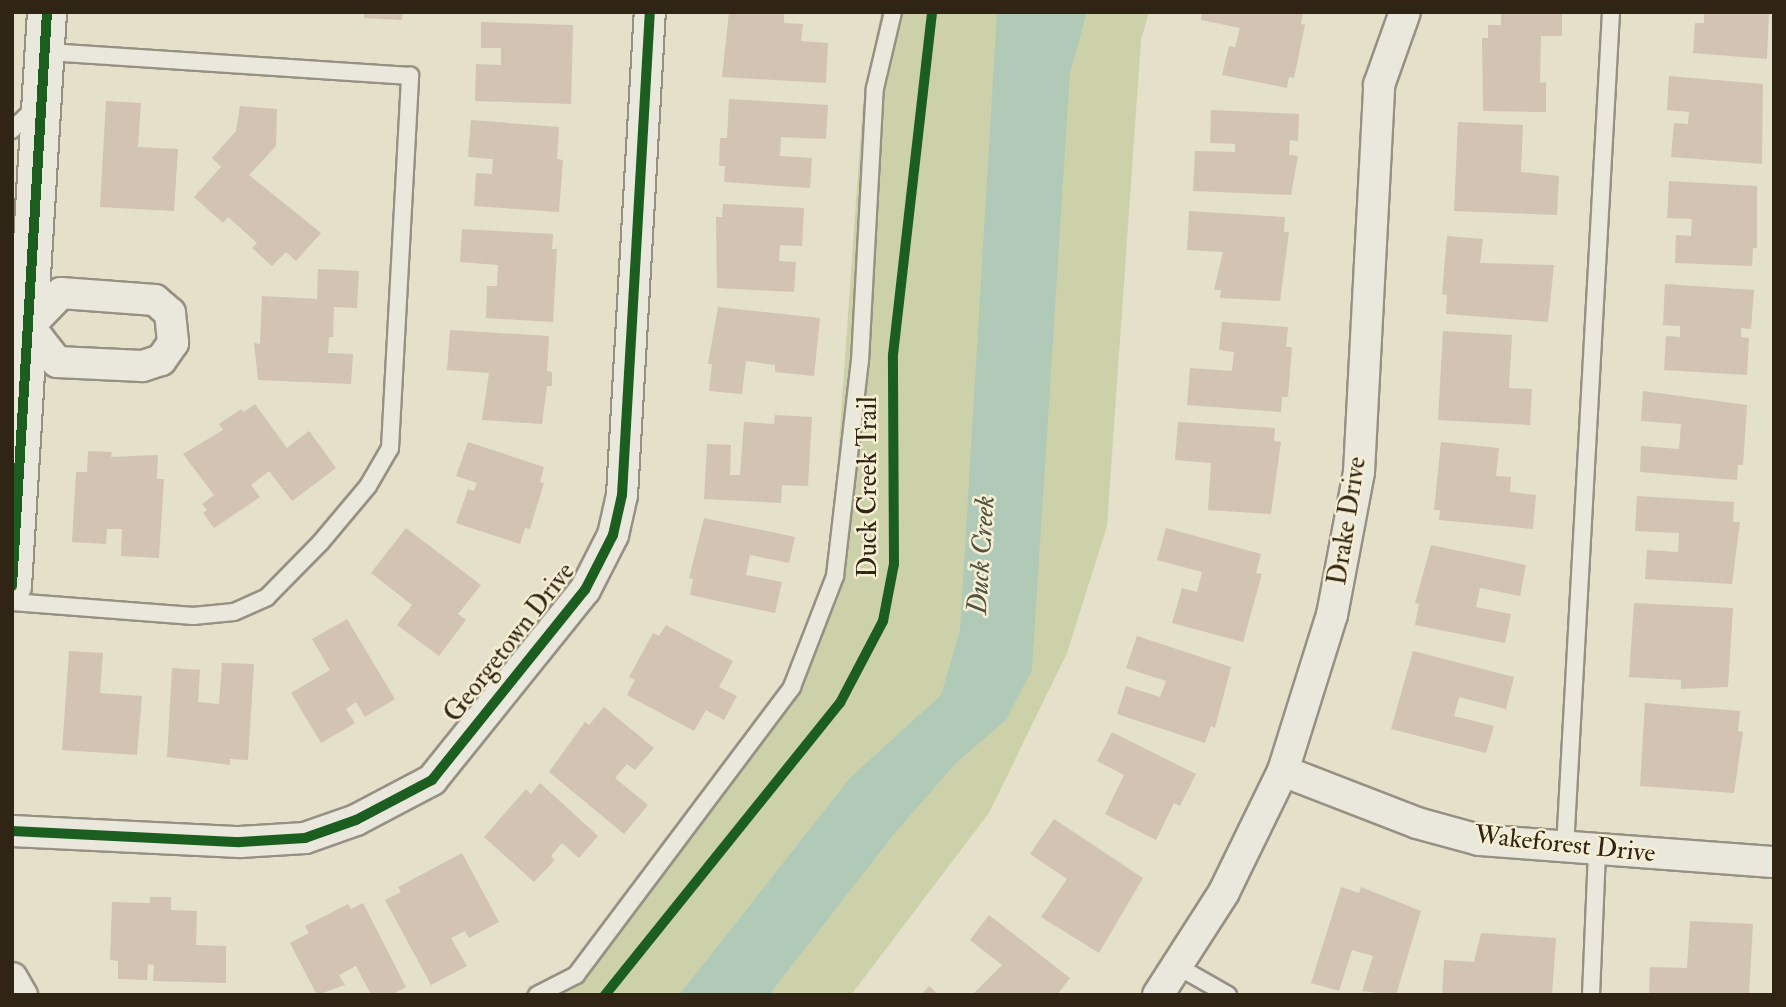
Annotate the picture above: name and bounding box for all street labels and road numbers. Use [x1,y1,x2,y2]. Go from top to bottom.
street label: Duck Creek Trail [853,396,885,578]
street label: Drake Drive [1322,455,1374,587]
street label: Georgetown Drive [438,557,582,729]
street label: Wakeforest Drive [1473,820,1657,870]

